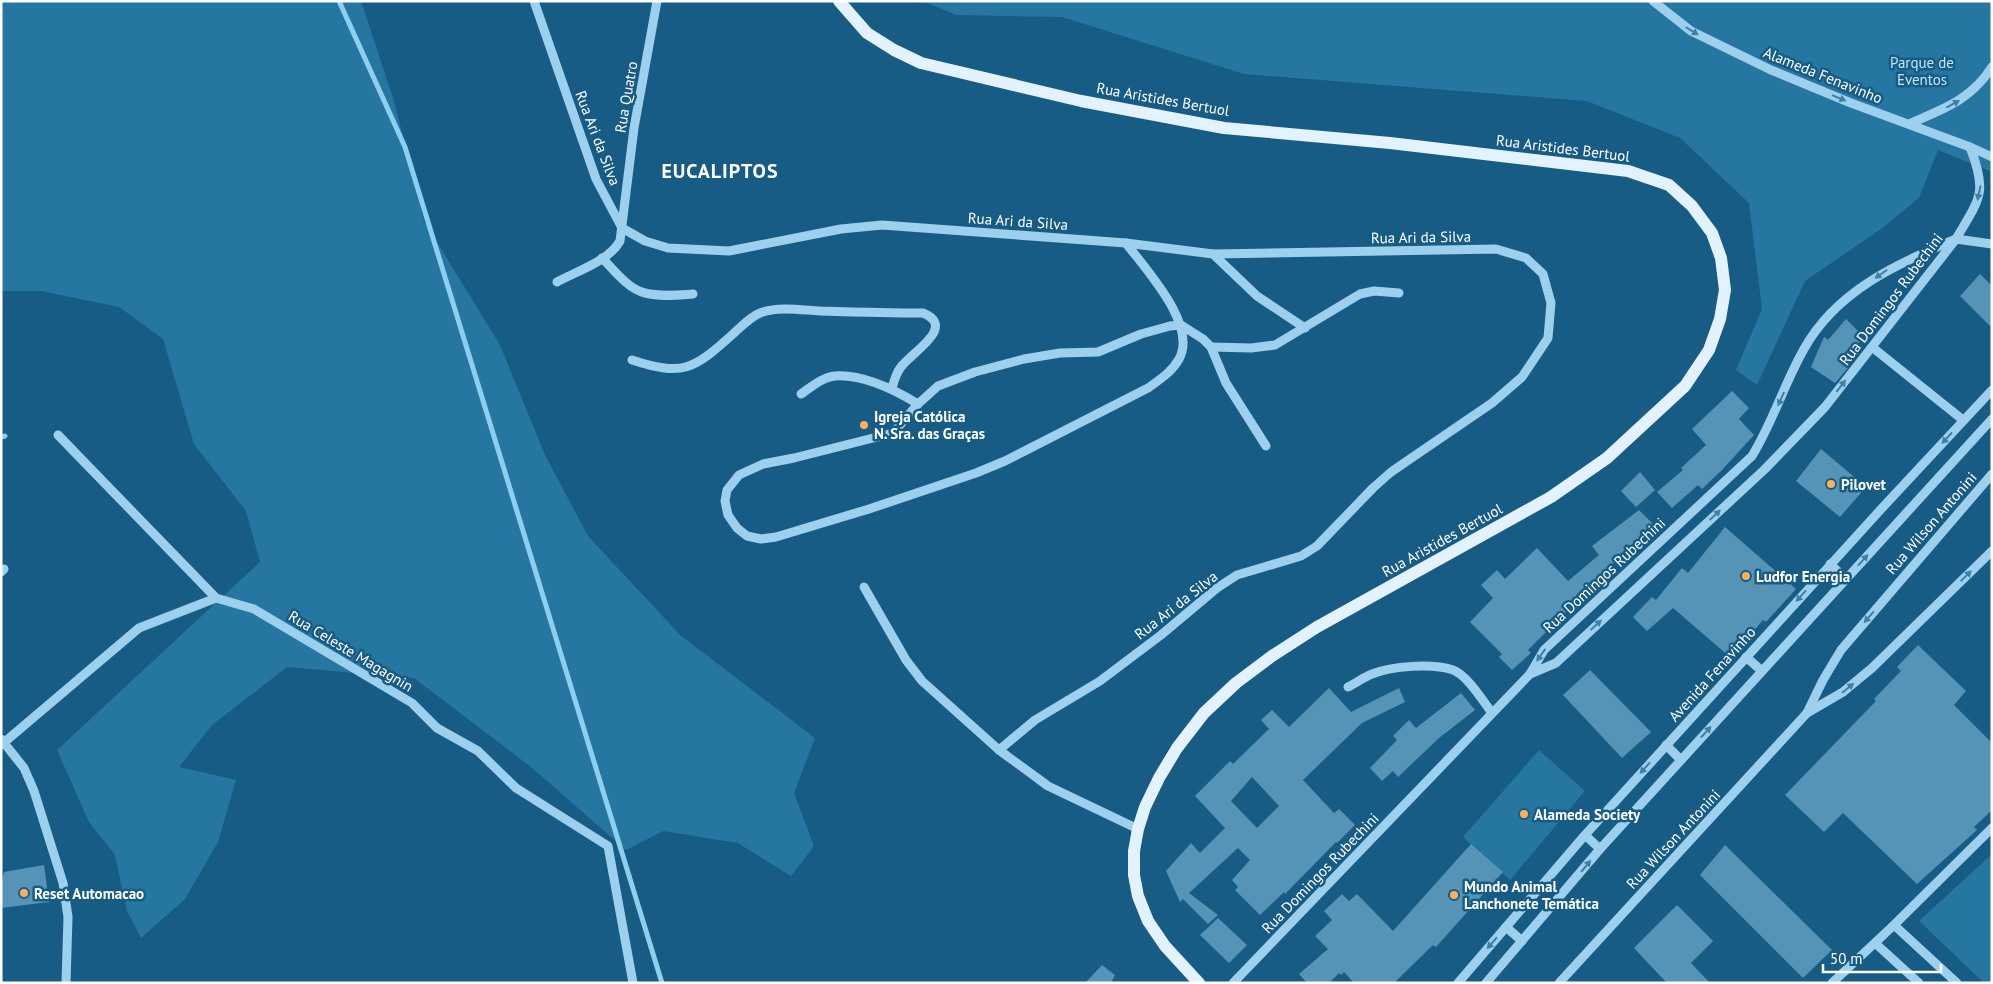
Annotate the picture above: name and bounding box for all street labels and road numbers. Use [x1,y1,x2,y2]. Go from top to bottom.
street label: Alameda Fenavinho [1761,42,1885,108]
street label: Rua Quatro [610,60,642,134]
street label: Rua Aristides Bertuol [1095,78,1232,120]
street label: Rua Ari da Silva [571,88,625,188]
street label: Rua Aristides Bertuol [1495,130,1632,166]
street label: Rua Ari da Silva [967,208,1069,234]
street label: Rua Ari da Silva [1371,227,1471,247]
street label: Rua Domingos Rubechini [1835,229,1947,369]
street label: Rua Wilson Antonini [1881,468,1981,578]
street label: Rua Aristides Bertuol [1379,499,1506,581]
street label: Rua Domingos Rubechini [1539,513,1669,637]
street label: Rua Ari da Silva [1131,567,1221,643]
street label: Rua Celeste Magagnin [285,606,417,696]
street label: Avenida Fenavinho [1664,623,1760,725]
street label: Rua Wilson Antonini [1622,785,1724,893]
street label: Rua Domingos Rubechini [1257,809,1383,937]

